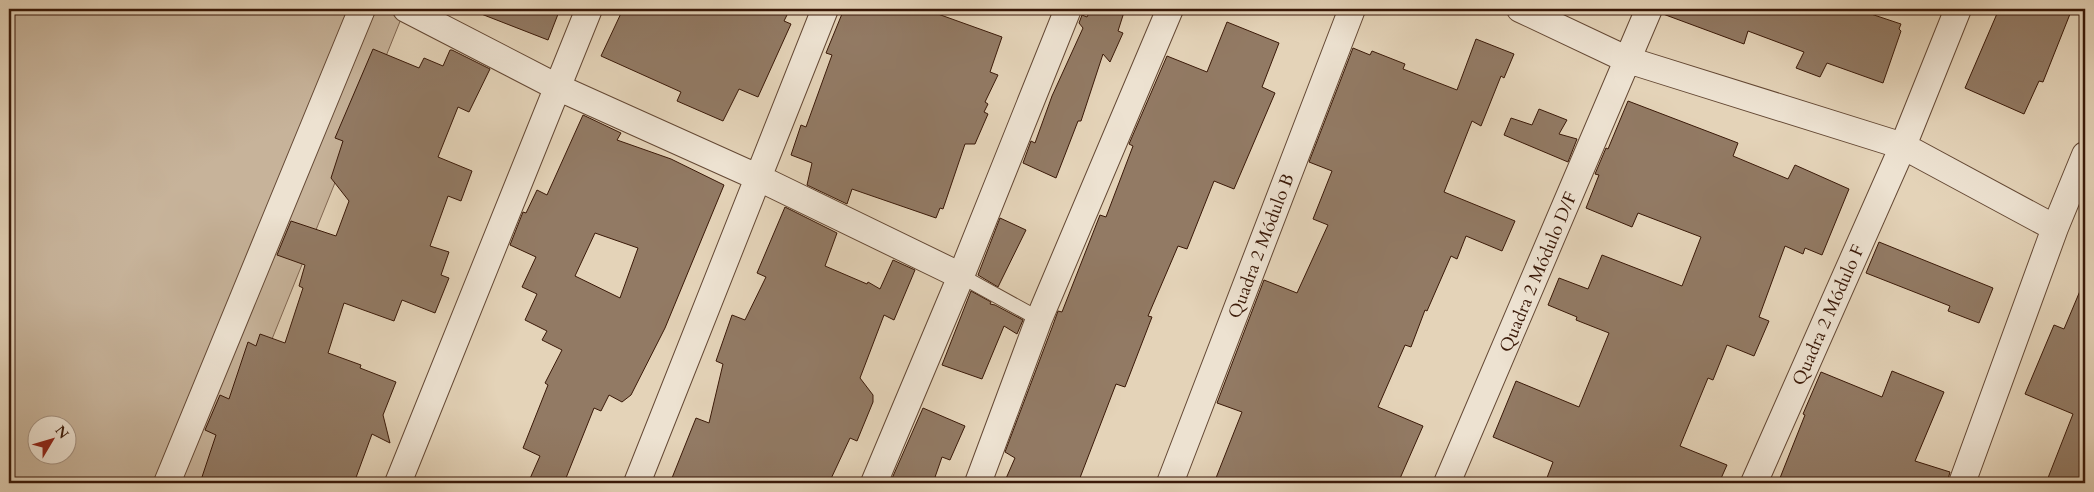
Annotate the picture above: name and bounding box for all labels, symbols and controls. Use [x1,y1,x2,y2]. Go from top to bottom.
street label: Quadra 2 Módulo B [1222,170,1301,322]
street label: Quadra 2 Módulo D/F [1493,188,1584,356]
street label: Quadra 2 Módulo F [1786,241,1871,390]
north arrow [28,414,78,464]
text: N [51,422,73,443]

